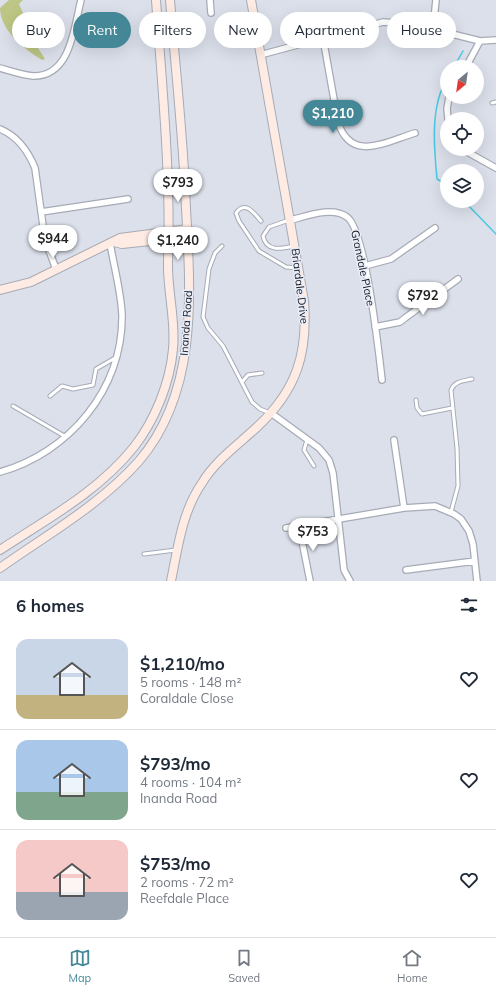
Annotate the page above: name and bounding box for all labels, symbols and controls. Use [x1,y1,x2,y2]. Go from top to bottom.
chip: Buy [12,12,65,48]
chip: Rent [73,12,131,48]
chip: Filters [139,12,206,48]
chip: New [214,12,272,48]
chip: Apartment [280,12,379,48]
chip: House [387,12,456,48]
north arrow [440,60,484,104]
map controls [440,60,484,208]
pin: $1,210 [300,100,366,134]
text: $1,210 [312,105,354,121]
button: locate [440,112,484,156]
button: layers [440,164,484,208]
pin: $793 [154,169,202,203]
text: $793 [162,174,194,190]
pin: $944 [29,225,77,259]
pin: $1,240 [145,227,211,261]
street label: Grandale Place [348,229,378,307]
text: $944 [37,230,69,246]
text: $1,240 [157,232,199,248]
street label: Briardale Drive [288,247,312,325]
pin: $792 [399,282,447,316]
text: $792 [407,287,439,303]
street label: Inanda Road [177,290,195,356]
pin: $753 [289,518,337,552]
text: $753 [297,523,329,539]
icon: filters [458,594,480,616]
text: 6 homes [16,595,84,616]
text: $1,210/mo [140,653,225,674]
icon: home [48,655,96,703]
icon: heart [458,668,480,690]
text: 5 rooms · 148 m² [140,674,241,690]
text: Coraldale Close [140,690,234,706]
text: $793/mo [140,753,211,774]
icon: home [48,756,96,804]
icon: heart [458,769,480,791]
text: 4 rooms · 104 m² [140,774,241,790]
text: Inanda Road [140,790,217,806]
text: $753/mo [140,853,211,874]
icon: home [48,856,96,904]
icon: heart [458,869,480,891]
text: 2 rooms · 72 m² [140,874,234,890]
text: Reefdale Place [140,890,229,906]
tab: Map [69,947,91,985]
tab: Saved [228,947,260,985]
tab: Home [397,947,427,985]

